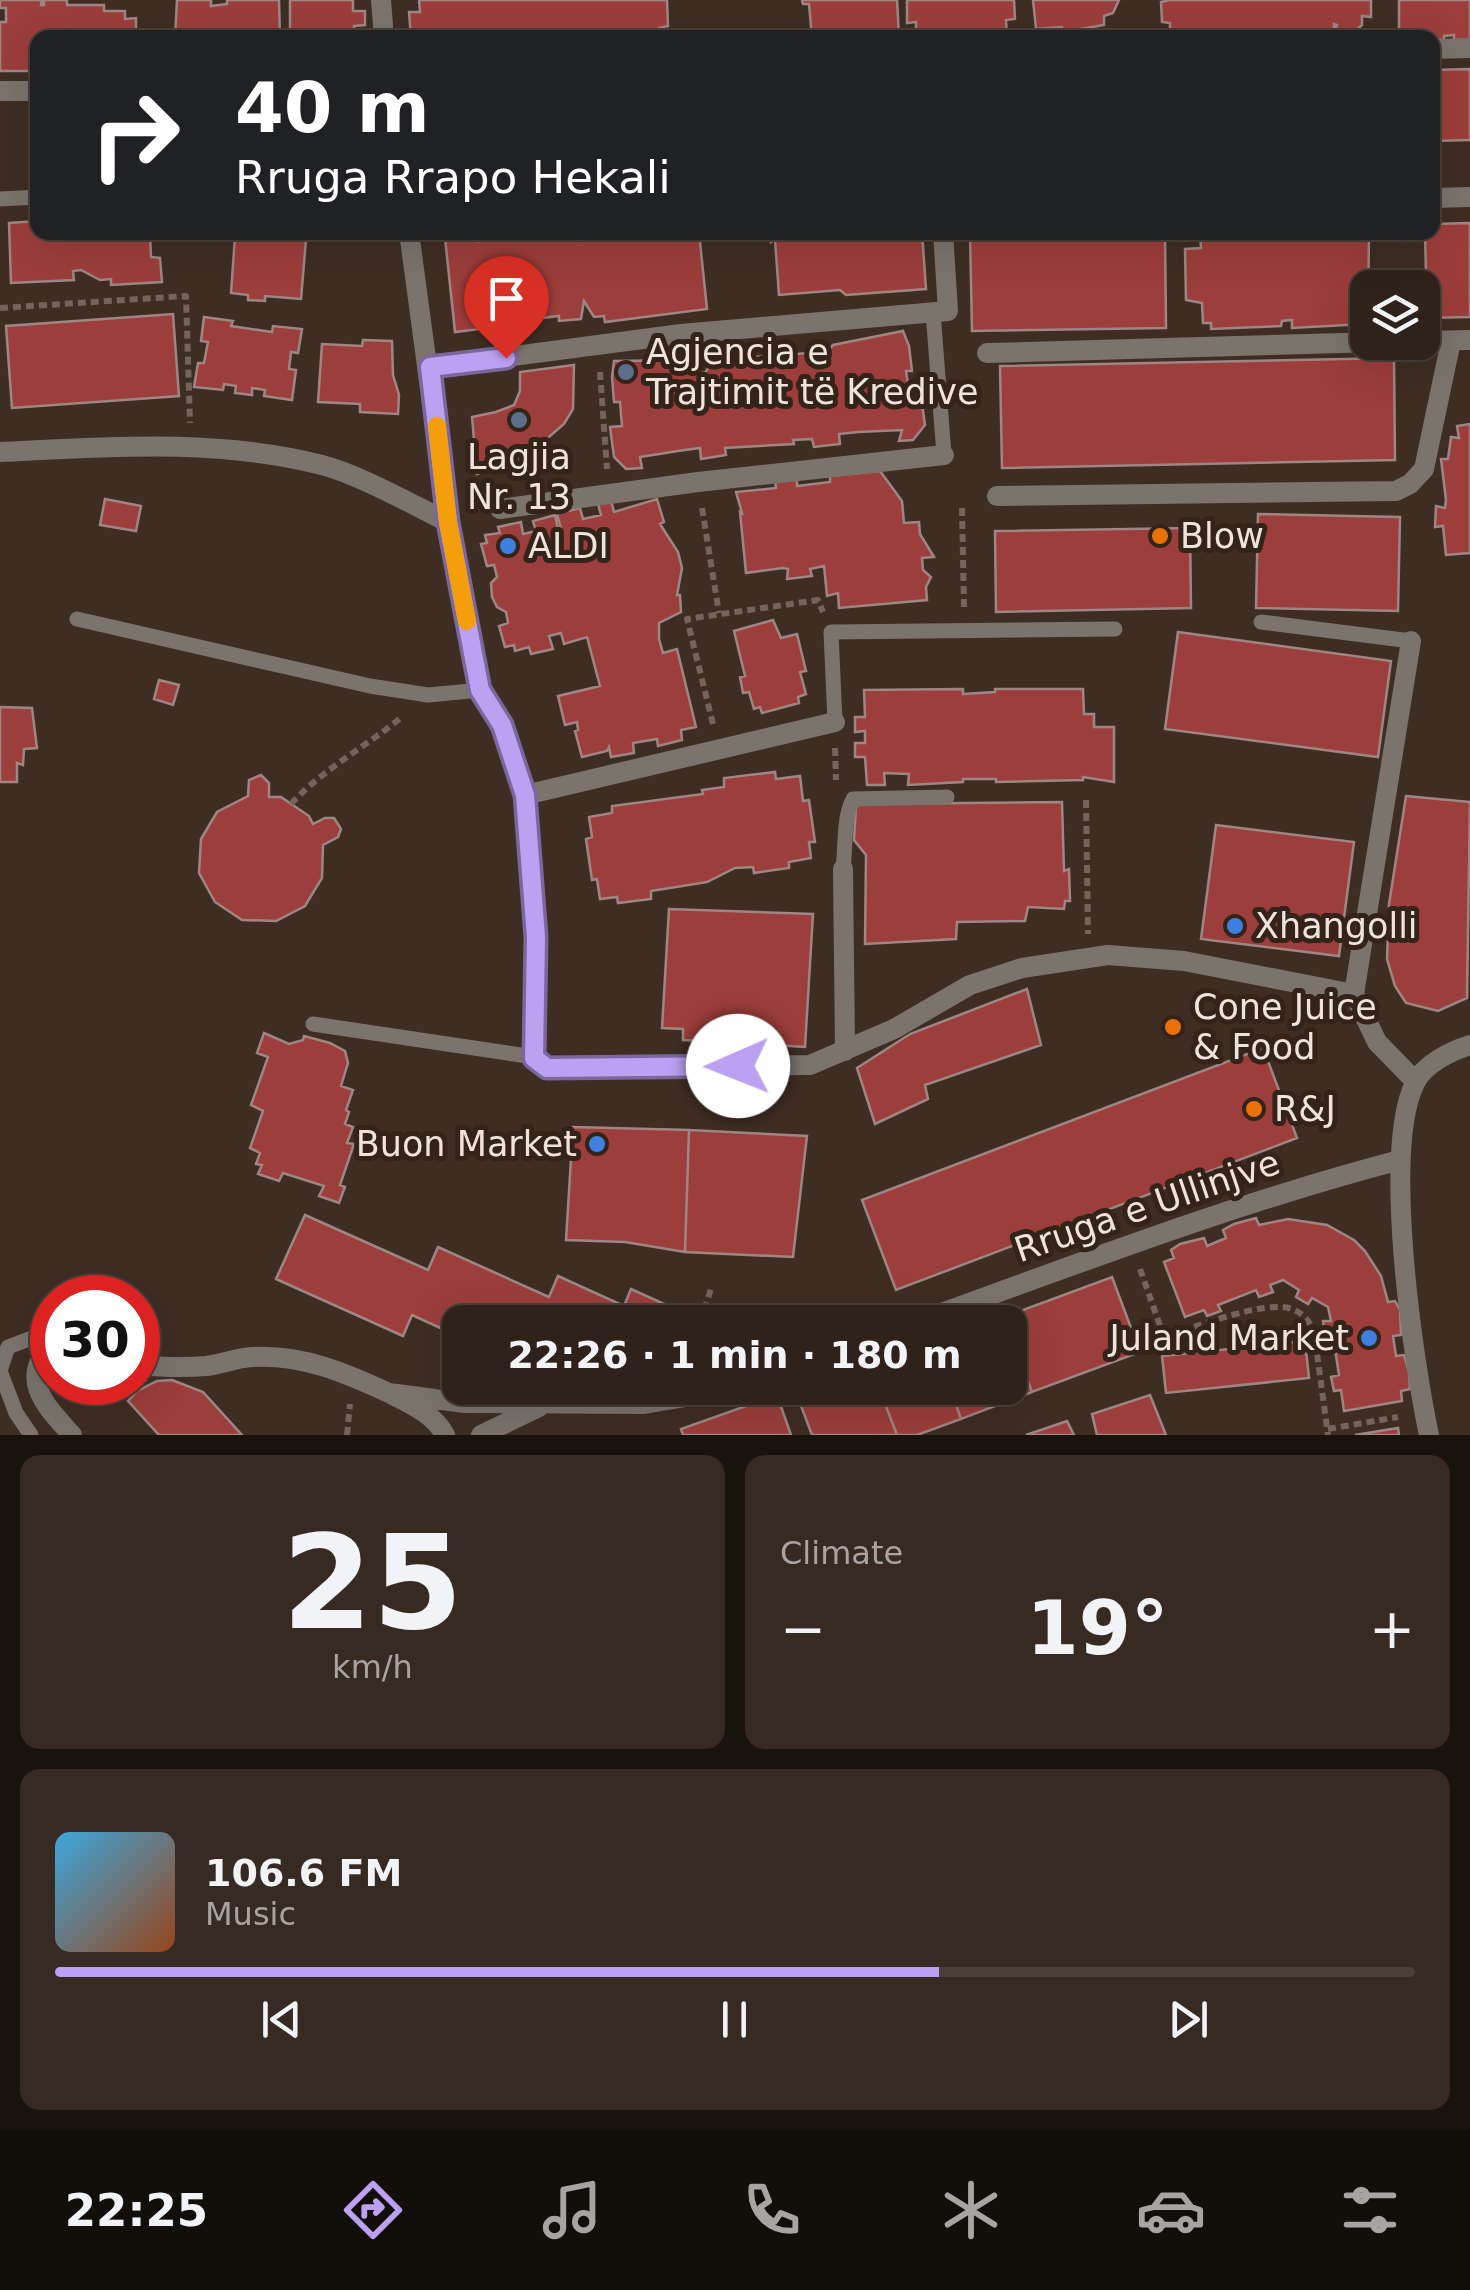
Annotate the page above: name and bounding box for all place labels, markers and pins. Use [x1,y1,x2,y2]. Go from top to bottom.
pin [464,256,549,359]
place label: Agjencia e Trajtimit të Kredive [645,332,979,412]
marker: Agjencia e Trajtimit të Kredive [615,361,637,383]
marker: Lagjia Nr. 13 [508,409,530,431]
place label: Lagjia Nr. 13 [467,437,571,517]
place label: Blow [1180,516,1264,556]
marker: Blow [1149,525,1171,547]
place label: ALDI [528,526,609,566]
marker: ALDI [497,535,519,557]
place label: Xhangolli [1255,906,1418,946]
marker: Xhangolli [1224,915,1246,937]
place label: Cone Juice & Food [1193,987,1377,1067]
marker: Cone Juice & Food [1162,1016,1184,1038]
place label: R&J [1274,1089,1336,1129]
marker: R&J [1243,1098,1265,1120]
place label: Buon Market [356,1124,577,1164]
marker: Buon Market [586,1133,608,1155]
place label: Juland Market [1107,1318,1349,1358]
marker: Juland Market [1358,1327,1380,1349]

